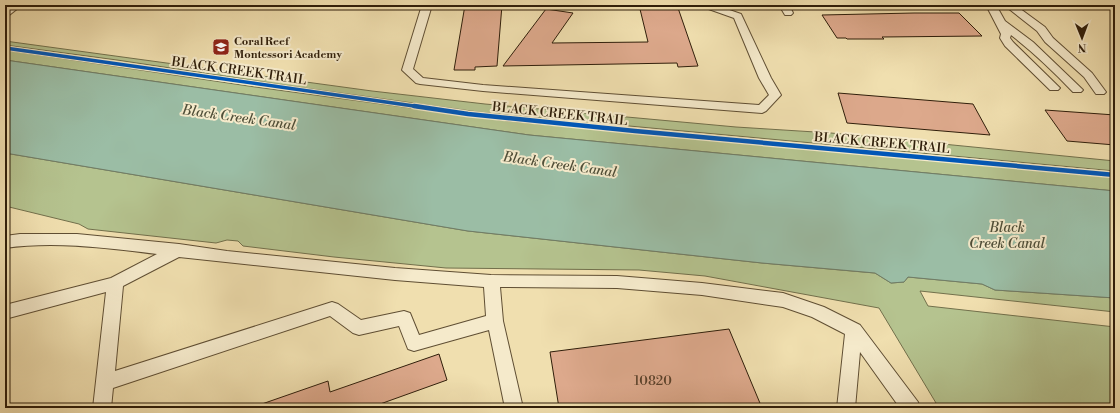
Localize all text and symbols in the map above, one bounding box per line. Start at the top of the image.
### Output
north arrow [1062,18,1102,58]
place label: Coral Reef Montessori Academy [234,35,342,62]
school or university icon: Coral Reef Montessori Academy [211,37,231,57]
text: N [1077,40,1087,54]
street label: BLACK CREEK TRAIL [169,53,308,88]
street label: BLACK CREEK TRAIL [490,99,629,129]
water label: Black Creek Canal [180,101,297,135]
street label: BLACK CREEK TRAIL [812,129,951,157]
water label: Black Creek Canal [501,148,618,182]
water label: Black Creek Canal [969,219,1046,253]
house number: 10820 [634,373,672,389]

